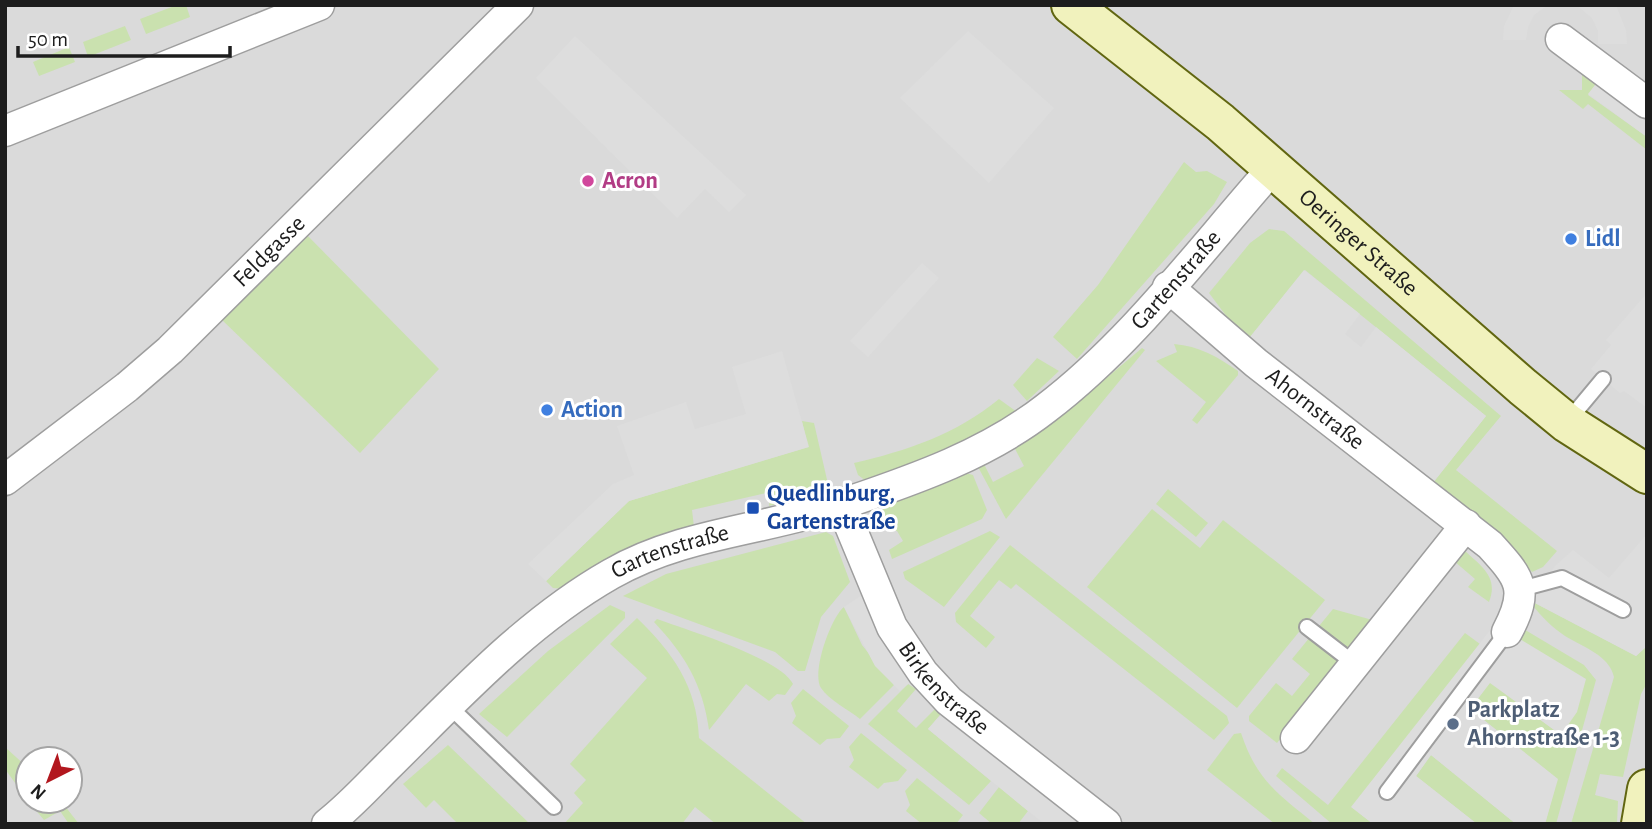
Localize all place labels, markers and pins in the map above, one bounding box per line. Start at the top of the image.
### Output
place label: Acron [602,169,658,193]
marker: Acron [580,173,596,189]
place label: Lidl [1585,227,1621,251]
marker: Lidl [1563,231,1579,247]
place label: Action [561,398,623,422]
marker: Action [539,402,555,418]
place label: Quedlinburg, Gartenstraße [767,482,896,534]
marker: Quedlinburg, Gartenstraße [745,500,761,516]
place label: Parkplatz Ahornstraße 1-3 [1467,698,1620,750]
marker: Parkplatz Ahornstraße 1-3 [1445,716,1461,732]

